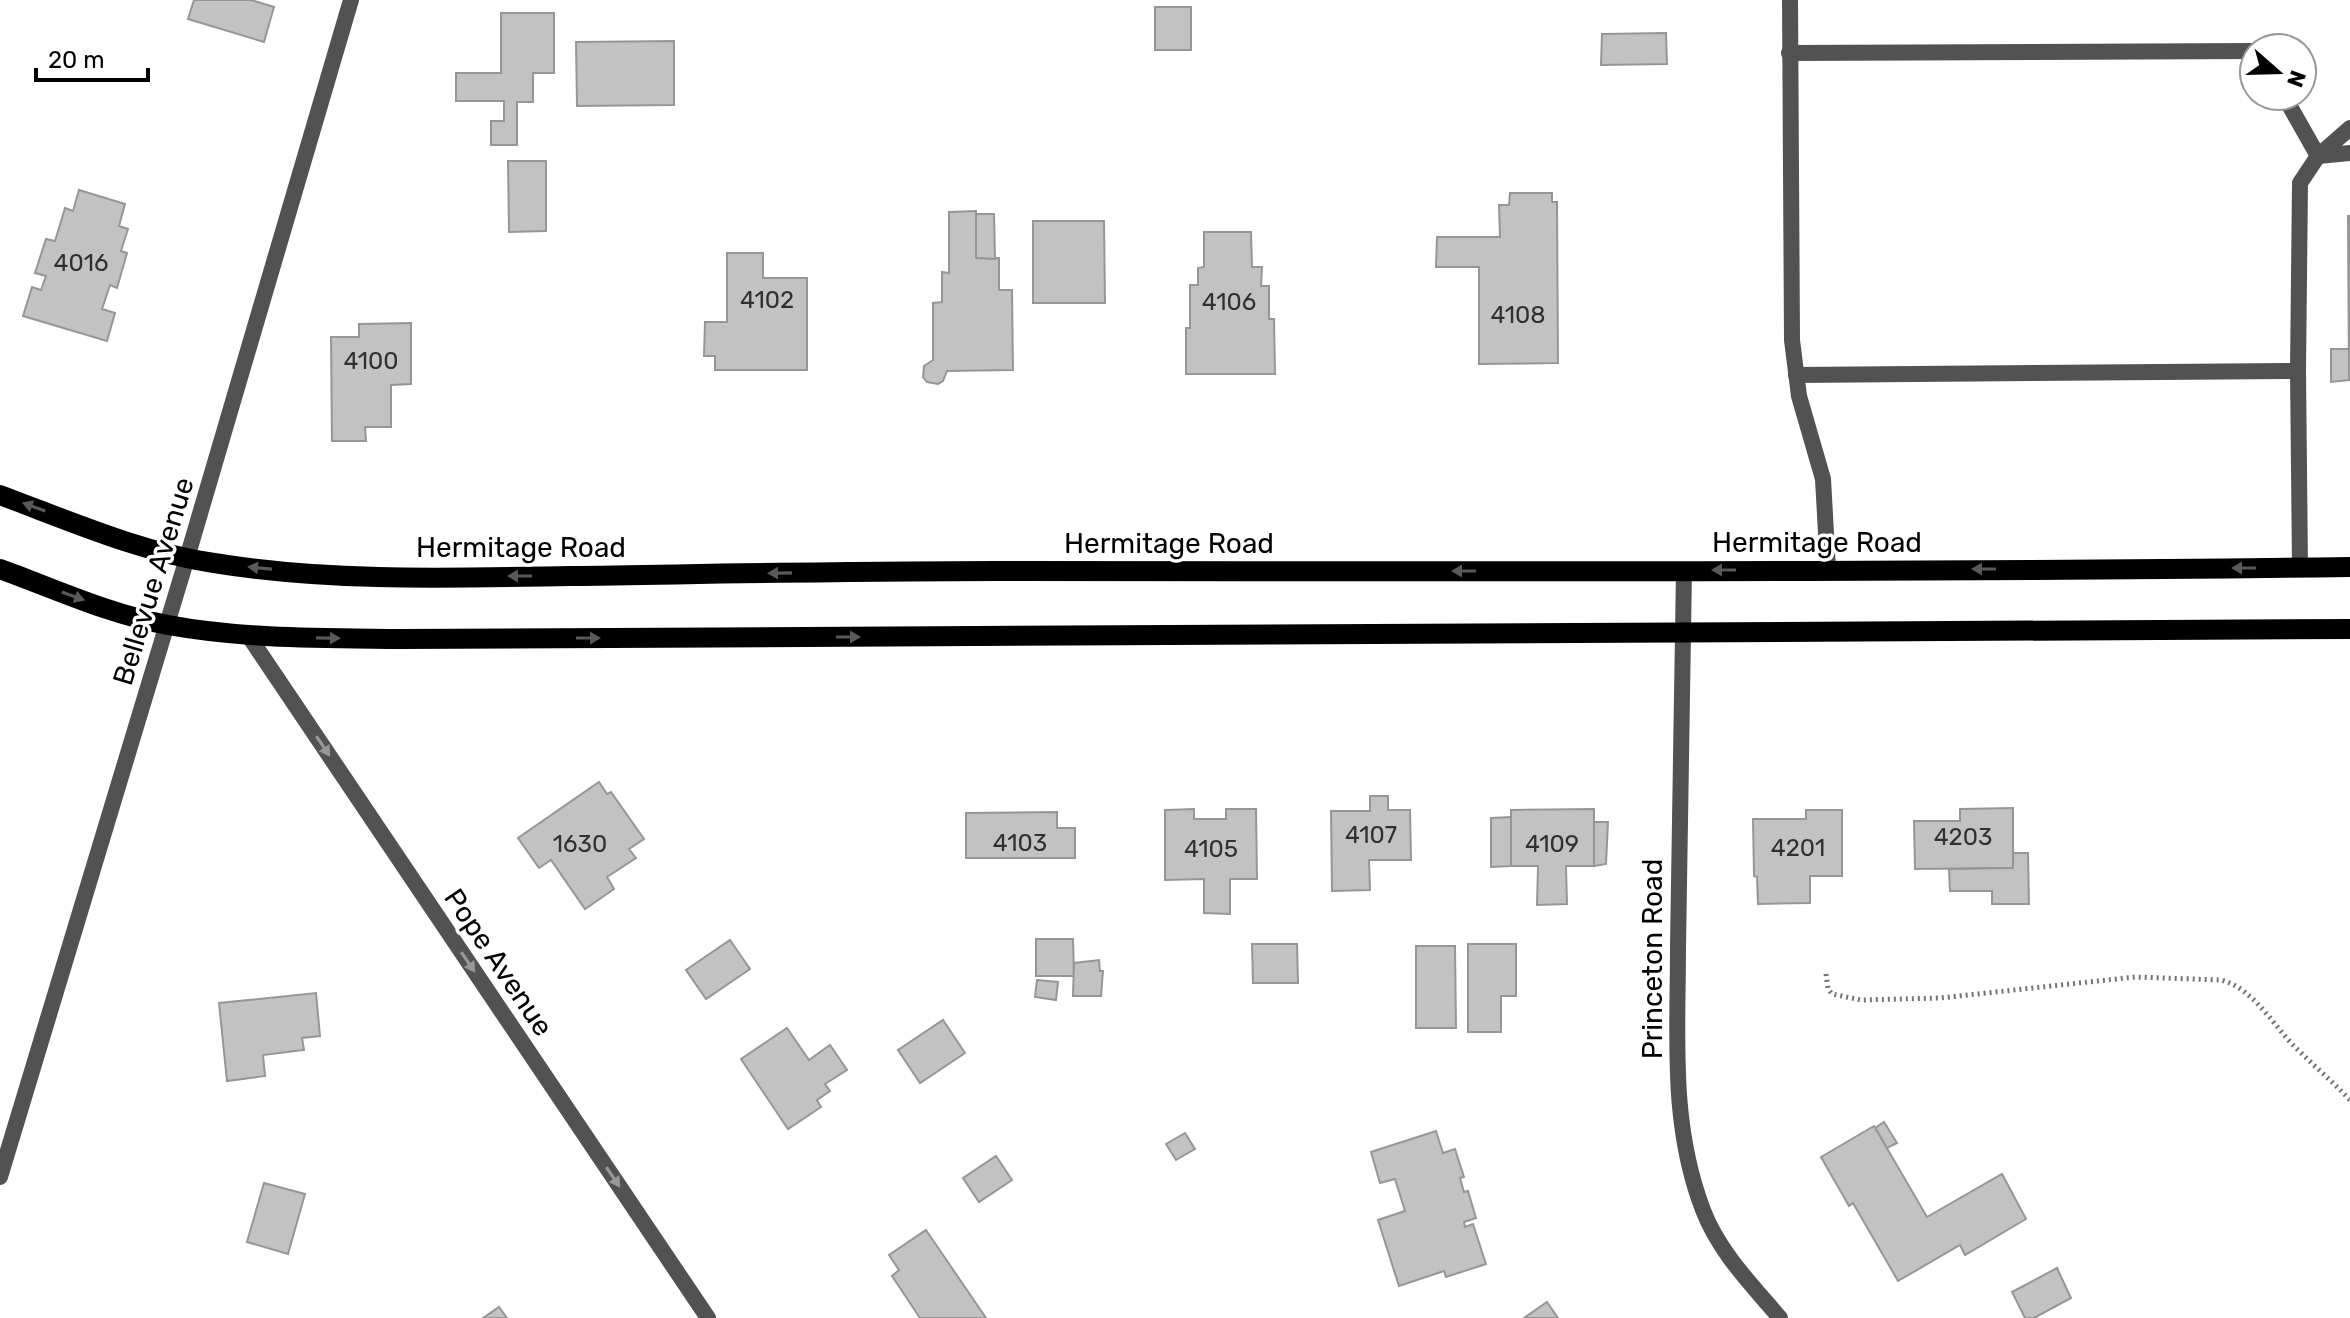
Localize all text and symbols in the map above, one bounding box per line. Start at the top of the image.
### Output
scale bar [36,32,148,82]
north arrow [2238,32,2318,112]
text: 20 m [48,46,105,74]
text: N [2281,67,2312,91]
house number: 4016 [54,249,108,277]
house number: 4102 [740,286,794,314]
house number: 4106 [1202,288,1256,316]
house number: 4108 [1490,301,1546,329]
house number: 4100 [343,347,399,375]
street label: Bellevue Avenue [106,473,201,689]
one-way arrow [21,500,45,513]
street label: Hermitage Road [1712,526,1922,559]
street label: Hermitage Road [1064,527,1274,560]
street label: Hermitage Road [416,531,626,564]
one-way arrow [247,561,272,574]
one-way arrow [2231,562,2256,574]
one-way arrow [1971,563,1996,575]
one-way arrow [1711,564,1736,576]
one-way arrow [1451,565,1476,577]
one-way arrow [767,567,792,579]
one-way arrow [507,570,532,583]
one-way arrow [61,590,85,602]
one-way arrow [836,631,861,643]
one-way arrow [316,632,341,644]
one-way arrow [576,632,601,644]
one-way arrow [315,735,329,757]
house number: 4107 [1345,821,1397,849]
house number: 4203 [1934,823,1992,851]
house number: 4103 [993,829,1047,857]
house number: 1630 [553,830,607,858]
house number: 4109 [1525,830,1579,858]
house number: 4201 [1771,834,1825,862]
house number: 4105 [1184,835,1238,863]
street label: Princeton Road [1636,859,1669,1059]
street label: Pope Avenue [437,882,560,1042]
one-way arrow [460,951,475,972]
one-way arrow [605,1167,620,1188]

